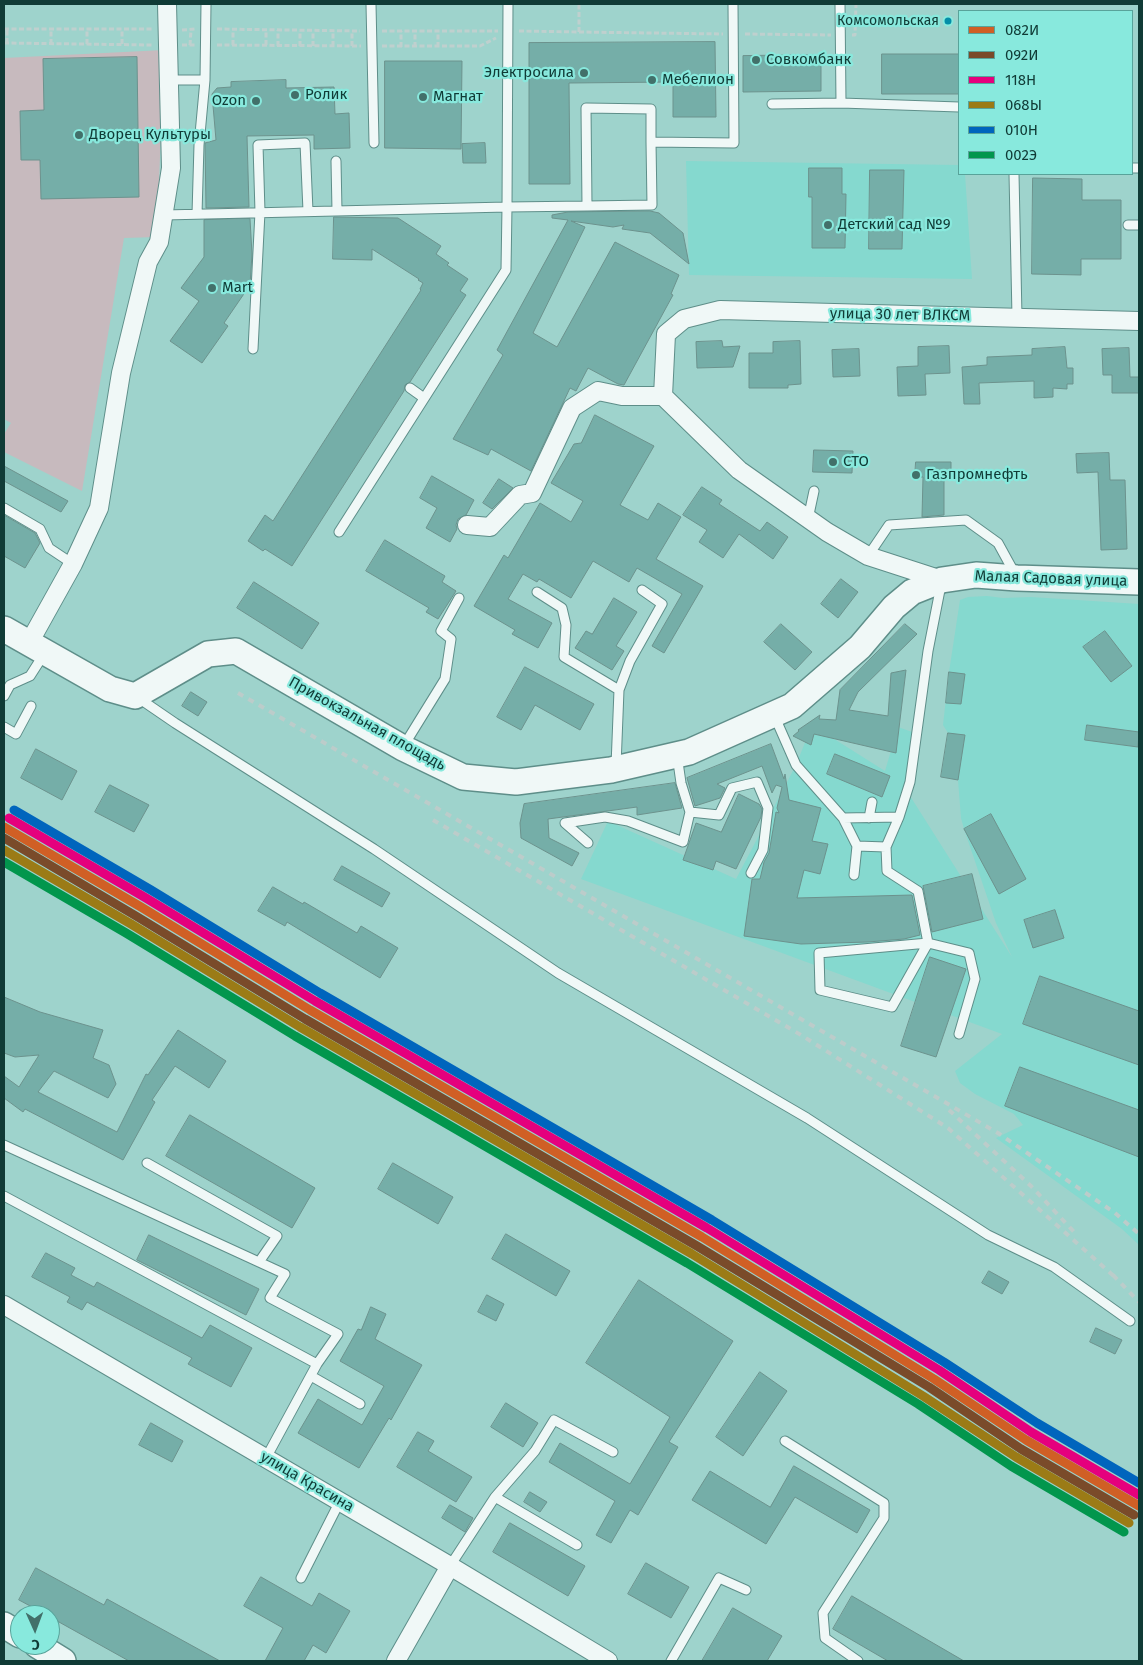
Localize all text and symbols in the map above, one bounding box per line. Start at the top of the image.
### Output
legend [958,10,1133,175]
place label: Комсомольская [837,13,939,29]
marker: Комсомольская [943,16,953,26]
text: 082И [1005,21,1039,39]
text: 092И [1005,46,1038,64]
place label: Совкомбанк [766,51,851,69]
marker: Совкомбанк [750,54,762,66]
place label: Электросила [484,64,574,82]
marker: Электросила [578,67,590,79]
place label: Мебелион [662,71,734,89]
text: 118Н [1005,71,1036,89]
marker: Мебелион [646,74,658,86]
place label: Ролик [305,86,347,104]
place label: Магнат [433,88,483,106]
marker: Ролик [289,89,301,101]
marker: Магнат [417,91,429,103]
place label: Ozon [212,92,246,110]
marker: Ozon [250,95,262,107]
text: 068Ы [1005,96,1042,114]
text: 010Н [1005,121,1038,139]
place label: Дворец Культуры [89,126,211,144]
marker: Дворец Культуры [73,129,85,141]
text: 002Э [1005,146,1037,164]
place label: Детский сад №9 [838,216,951,234]
marker: Детский сад №9 [822,219,834,231]
place label: Mart [222,279,253,297]
marker: Mart [206,282,218,294]
street label: улица 30 лет ВЛКСМ [830,305,970,325]
place label: СТО [843,453,869,471]
marker: СТО [827,456,839,468]
place label: Газпромнефть [926,466,1028,484]
marker: Газпромнефть [910,469,922,481]
street label: Малая Садовая улица [974,567,1128,591]
street label: Привокзальная площадь [285,673,449,775]
street label: улица Красина [257,1448,357,1516]
north arrow [10,1605,60,1655]
text: С [31,1636,40,1653]

